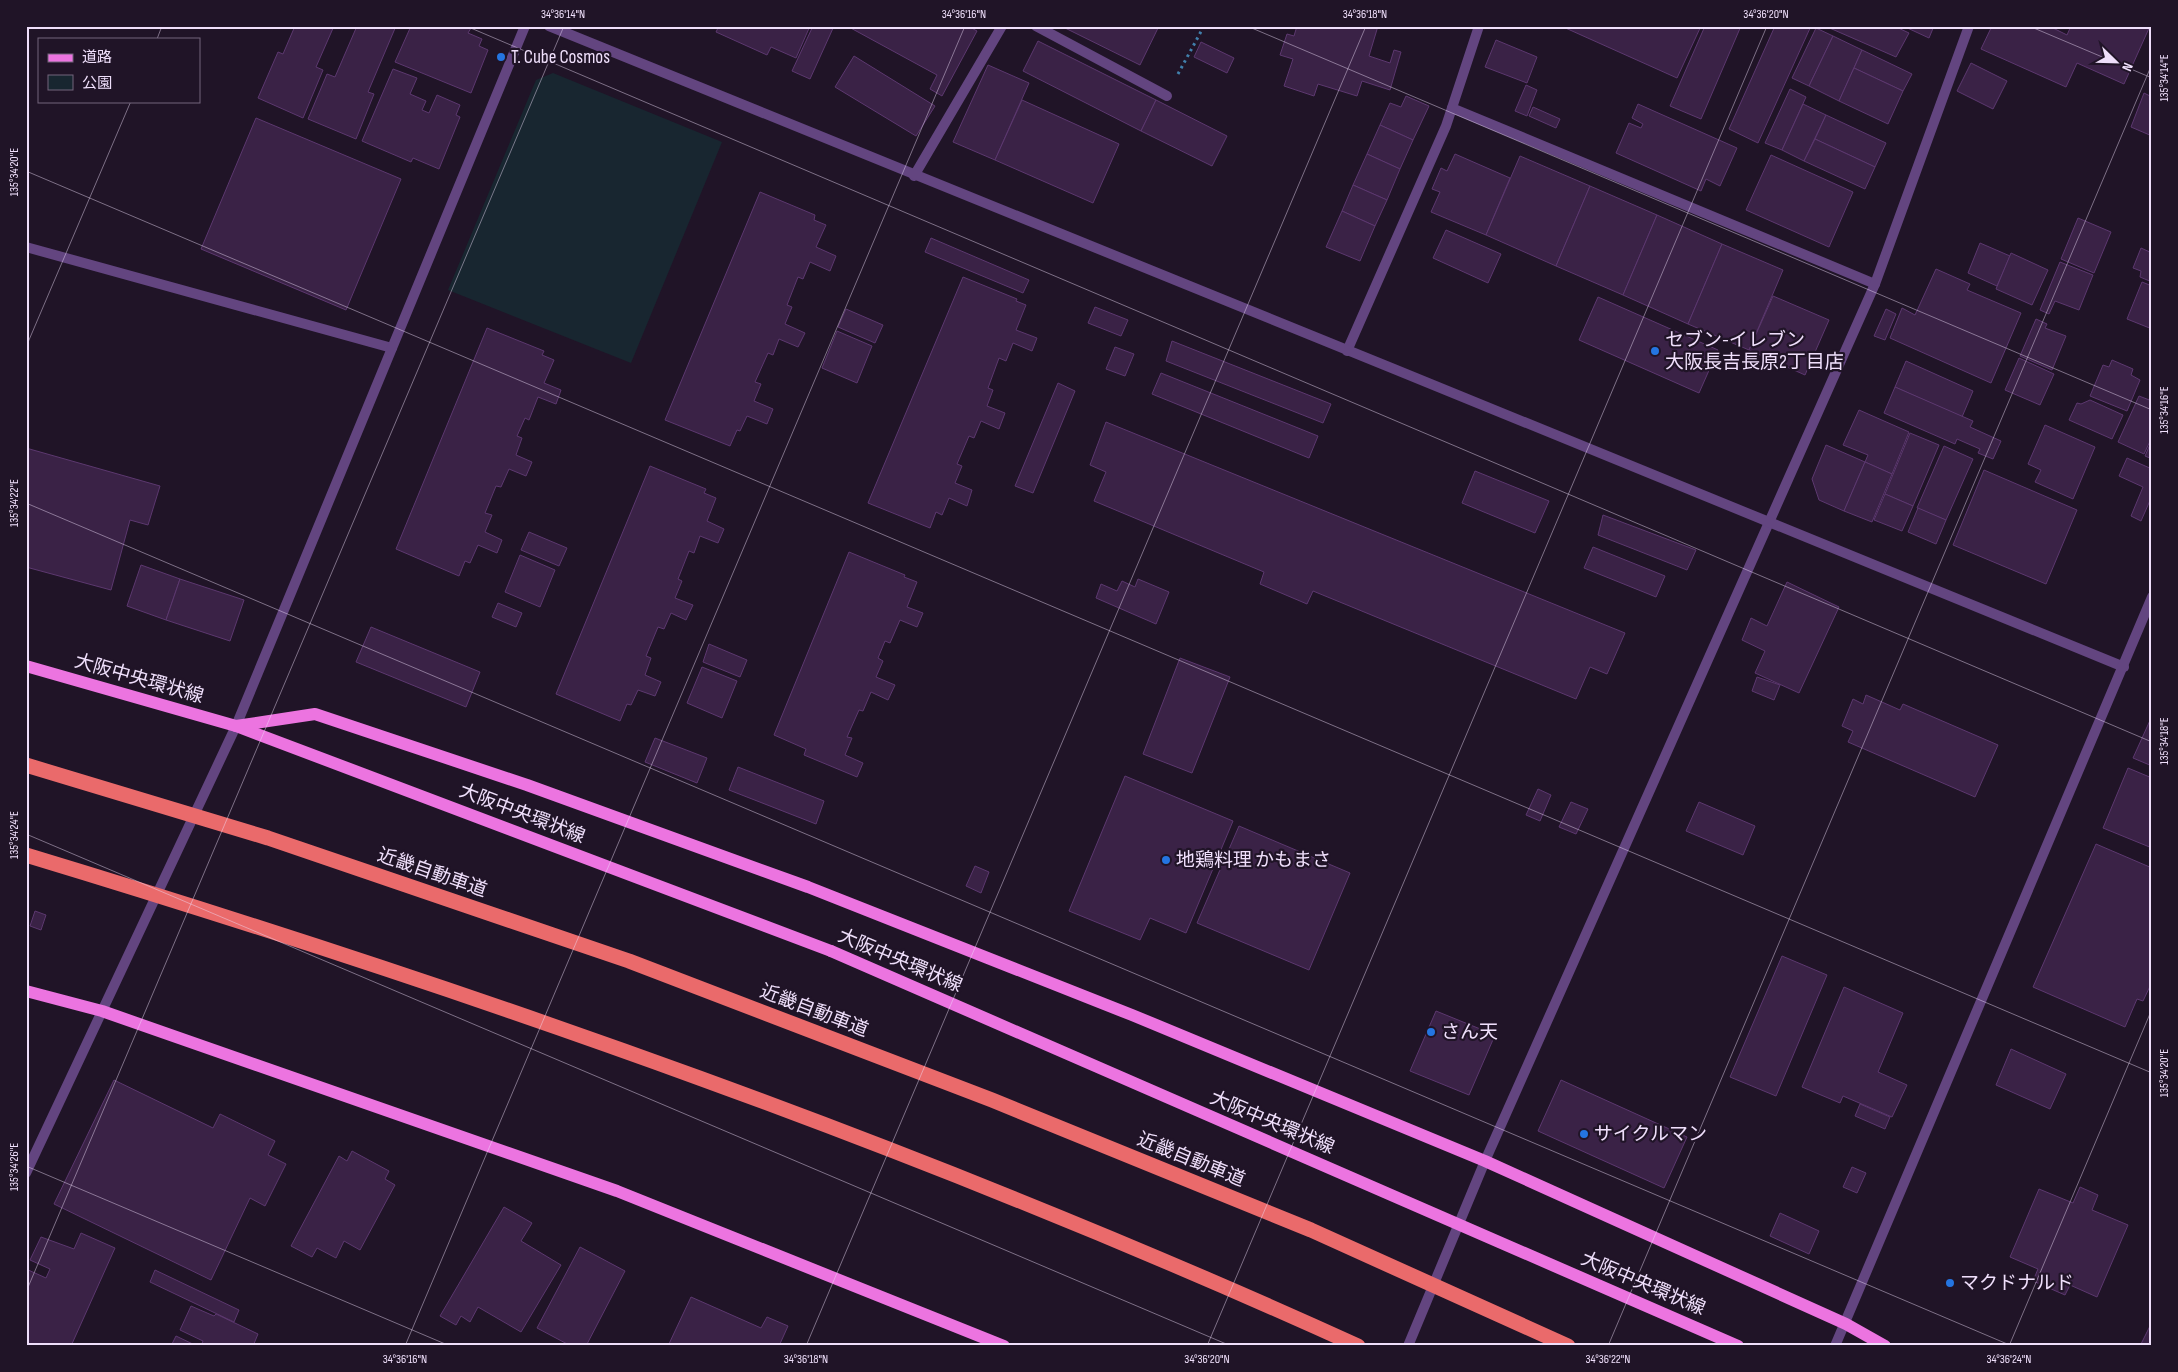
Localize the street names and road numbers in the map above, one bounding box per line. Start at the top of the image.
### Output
street label: 大阪中央環状線 [72,650,206,708]
street label: 大阪中央環状線 [456,779,588,849]
street label: 近畿自動車道 [374,844,490,902]
street label: 大阪中央環状線 [834,924,966,998]
street label: 近畿自動車道 [757,980,871,1042]
street label: 大阪中央環状線 [1206,1086,1338,1160]
street label: 近畿自動車道 [1134,1128,1248,1192]
street label: 大阪中央環状線 [1577,1247,1709,1321]

